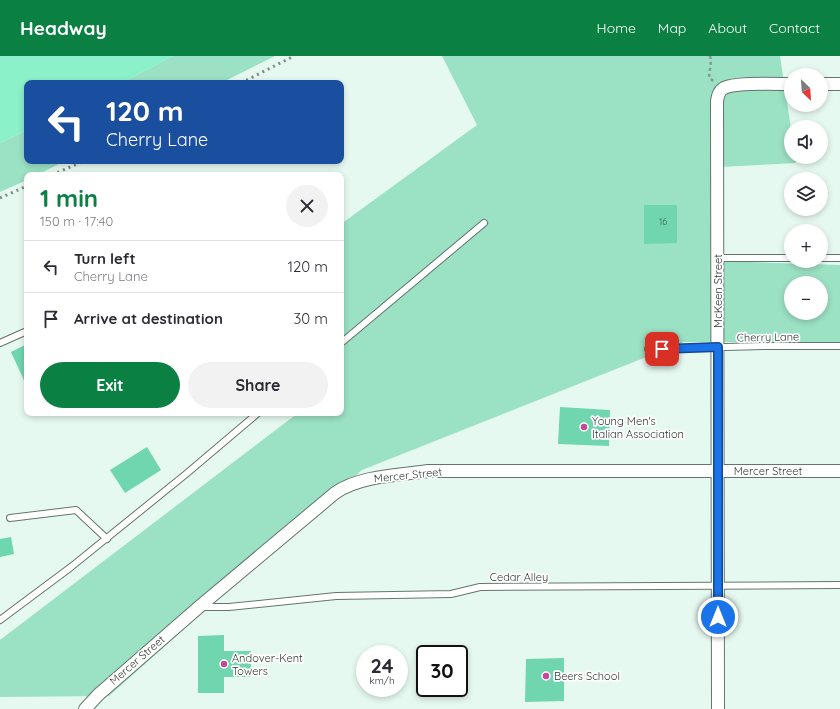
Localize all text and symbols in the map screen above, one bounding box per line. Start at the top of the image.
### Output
text: Headway [20,16,107,40]
text: Home [597,19,636,37]
text: Map [658,19,686,37]
text: About [708,19,747,37]
text: Contact [769,19,820,37]
north arrow [784,68,828,112]
map controls [784,68,828,320]
text: 120 m [106,93,184,128]
icon: left [40,96,92,148]
button: sound [784,120,828,164]
text: Cherry Lane [106,128,208,151]
button: layers [784,172,828,216]
text: 1 min [40,183,98,213]
button: close [286,185,328,227]
text: 150 m · 17:40 [40,213,113,229]
house number: 16 [659,216,667,227]
button: + [784,224,828,268]
text: Turn left [74,249,136,268]
street label: McKeen Street [711,254,725,328]
icon: left [40,256,62,278]
text: 120 m [287,257,328,276]
text: Cherry Lane [74,268,148,284]
button: − [784,276,828,320]
icon: arrive [40,308,62,330]
text: Arrive at destination [74,309,223,328]
text: 30 m [293,309,328,328]
street label: Cherry Lane [737,329,799,345]
pin [645,332,679,366]
icon: arrive [651,338,673,360]
button: Exit [40,362,180,408]
button: Share [188,362,328,408]
place label: Young Men's Italian Association [592,414,684,441]
marker: Young Men's Italian Association [579,422,589,432]
street label: Mercer Street [373,464,443,486]
street label: Mercer Street [734,464,803,478]
street label: Cedar Alley [490,570,548,584]
position arrow [697,596,739,638]
street label: Mercer Street [107,632,168,688]
speed limit sign: 30 [416,645,468,697]
place label: Andover-Kent Towers [232,651,303,678]
text: 24 [370,653,394,678]
marker: Andover-Kent Towers [219,659,229,669]
place label: Beers School [554,669,620,683]
marker: Beers School [541,671,551,681]
text: km/h [369,674,395,687]

